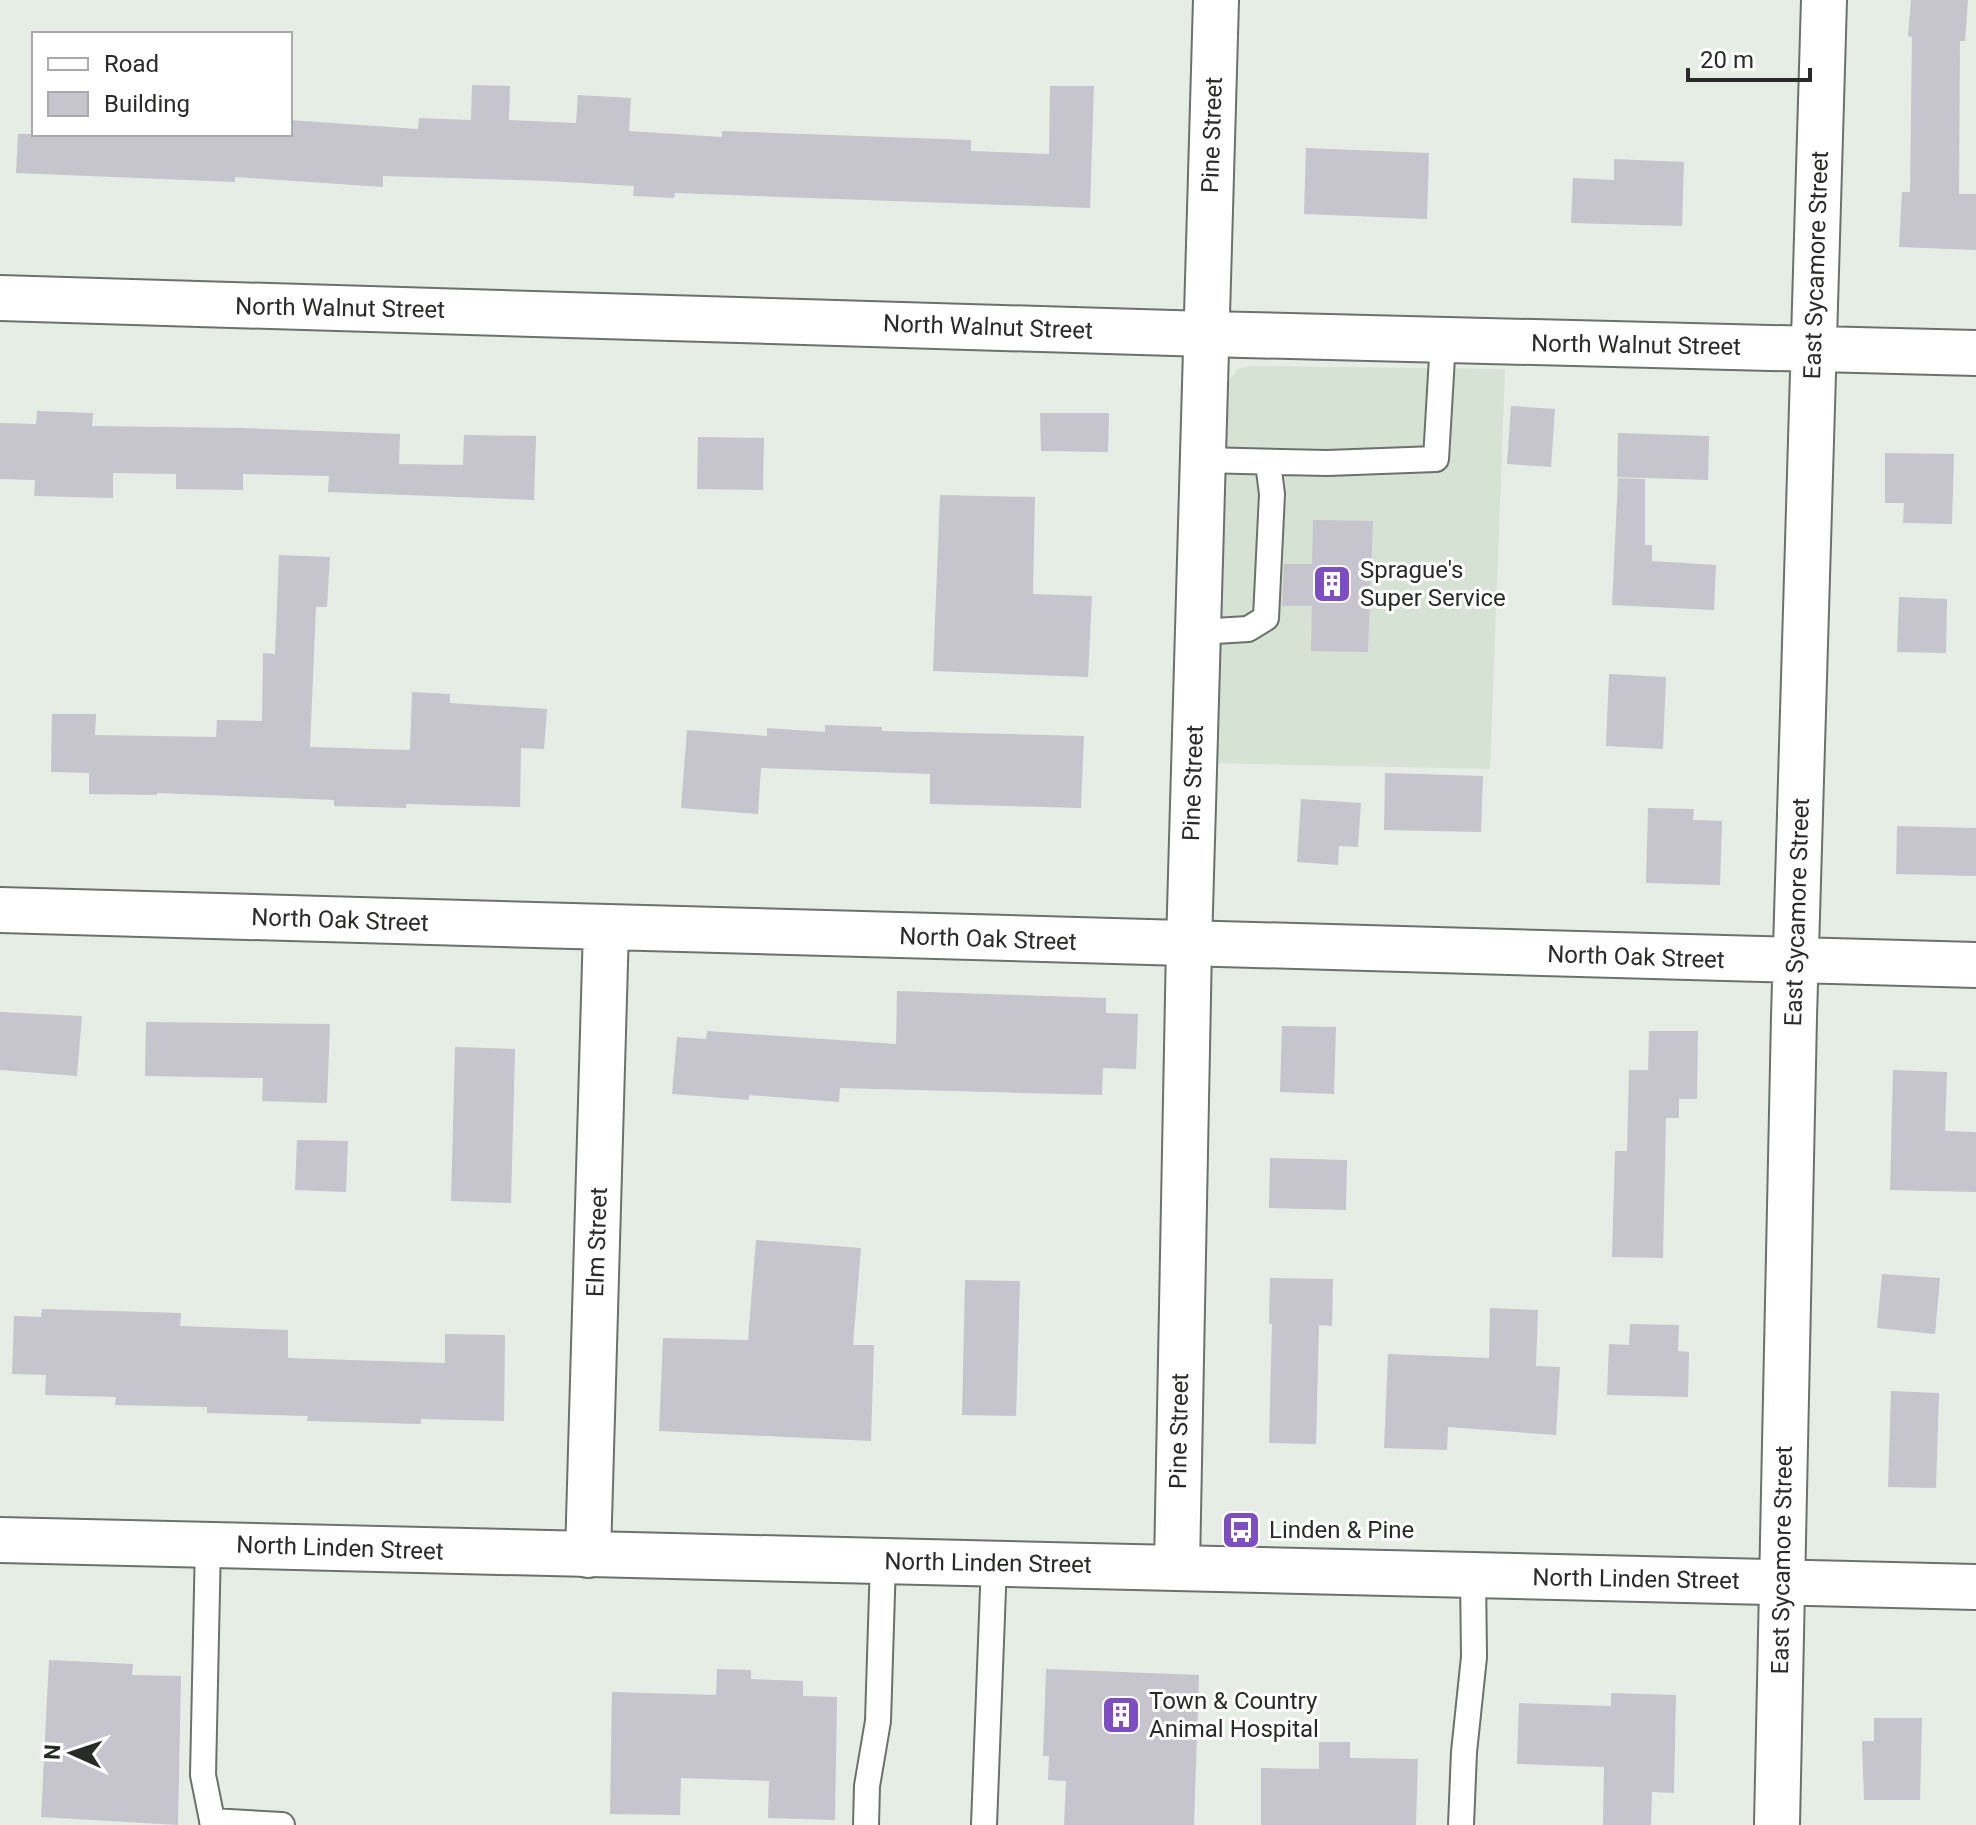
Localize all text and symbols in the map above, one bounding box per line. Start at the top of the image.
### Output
legend [32,32,292,136]
scale bar [1688,32,1810,82]
text: 20 m [1700,46,1754,74]
text: Road [104,50,159,78]
street label: Pine Street [1196,76,1228,194]
text: Building [104,90,190,118]
street label: East Sycamore Street [1798,150,1834,380]
street label: North Walnut Street [235,292,445,324]
street label: North Walnut Street [883,309,1094,345]
street label: North Walnut Street [1531,329,1741,361]
place label: Sprague's Super Service [1360,556,1506,612]
building icon: Sprague's Super Service [1311,563,1353,605]
street label: Pine Street [1177,724,1209,842]
street label: East Sycamore Street [1779,797,1815,1027]
street label: North Oak Street [251,903,429,937]
street label: North Oak Street [899,922,1077,956]
street label: North Oak Street [1547,940,1725,974]
street label: Elm Street [581,1187,613,1297]
street label: Pine Street [1164,1373,1194,1489]
street label: East Sycamore Street [1766,1445,1798,1675]
bus stop icon: Linden & Pine [1220,1509,1262,1551]
place label: Linden & Pine [1269,1516,1414,1544]
street label: North Linden Street [236,1530,444,1566]
street label: North Linden Street [884,1547,1092,1579]
street label: North Linden Street [1532,1563,1740,1595]
place label: Town & Country Animal Hospital [1149,1687,1319,1743]
building icon: Town & Country Animal Hospital [1100,1694,1142,1736]
north arrow [32,1713,112,1793]
text: N [40,1744,65,1760]

